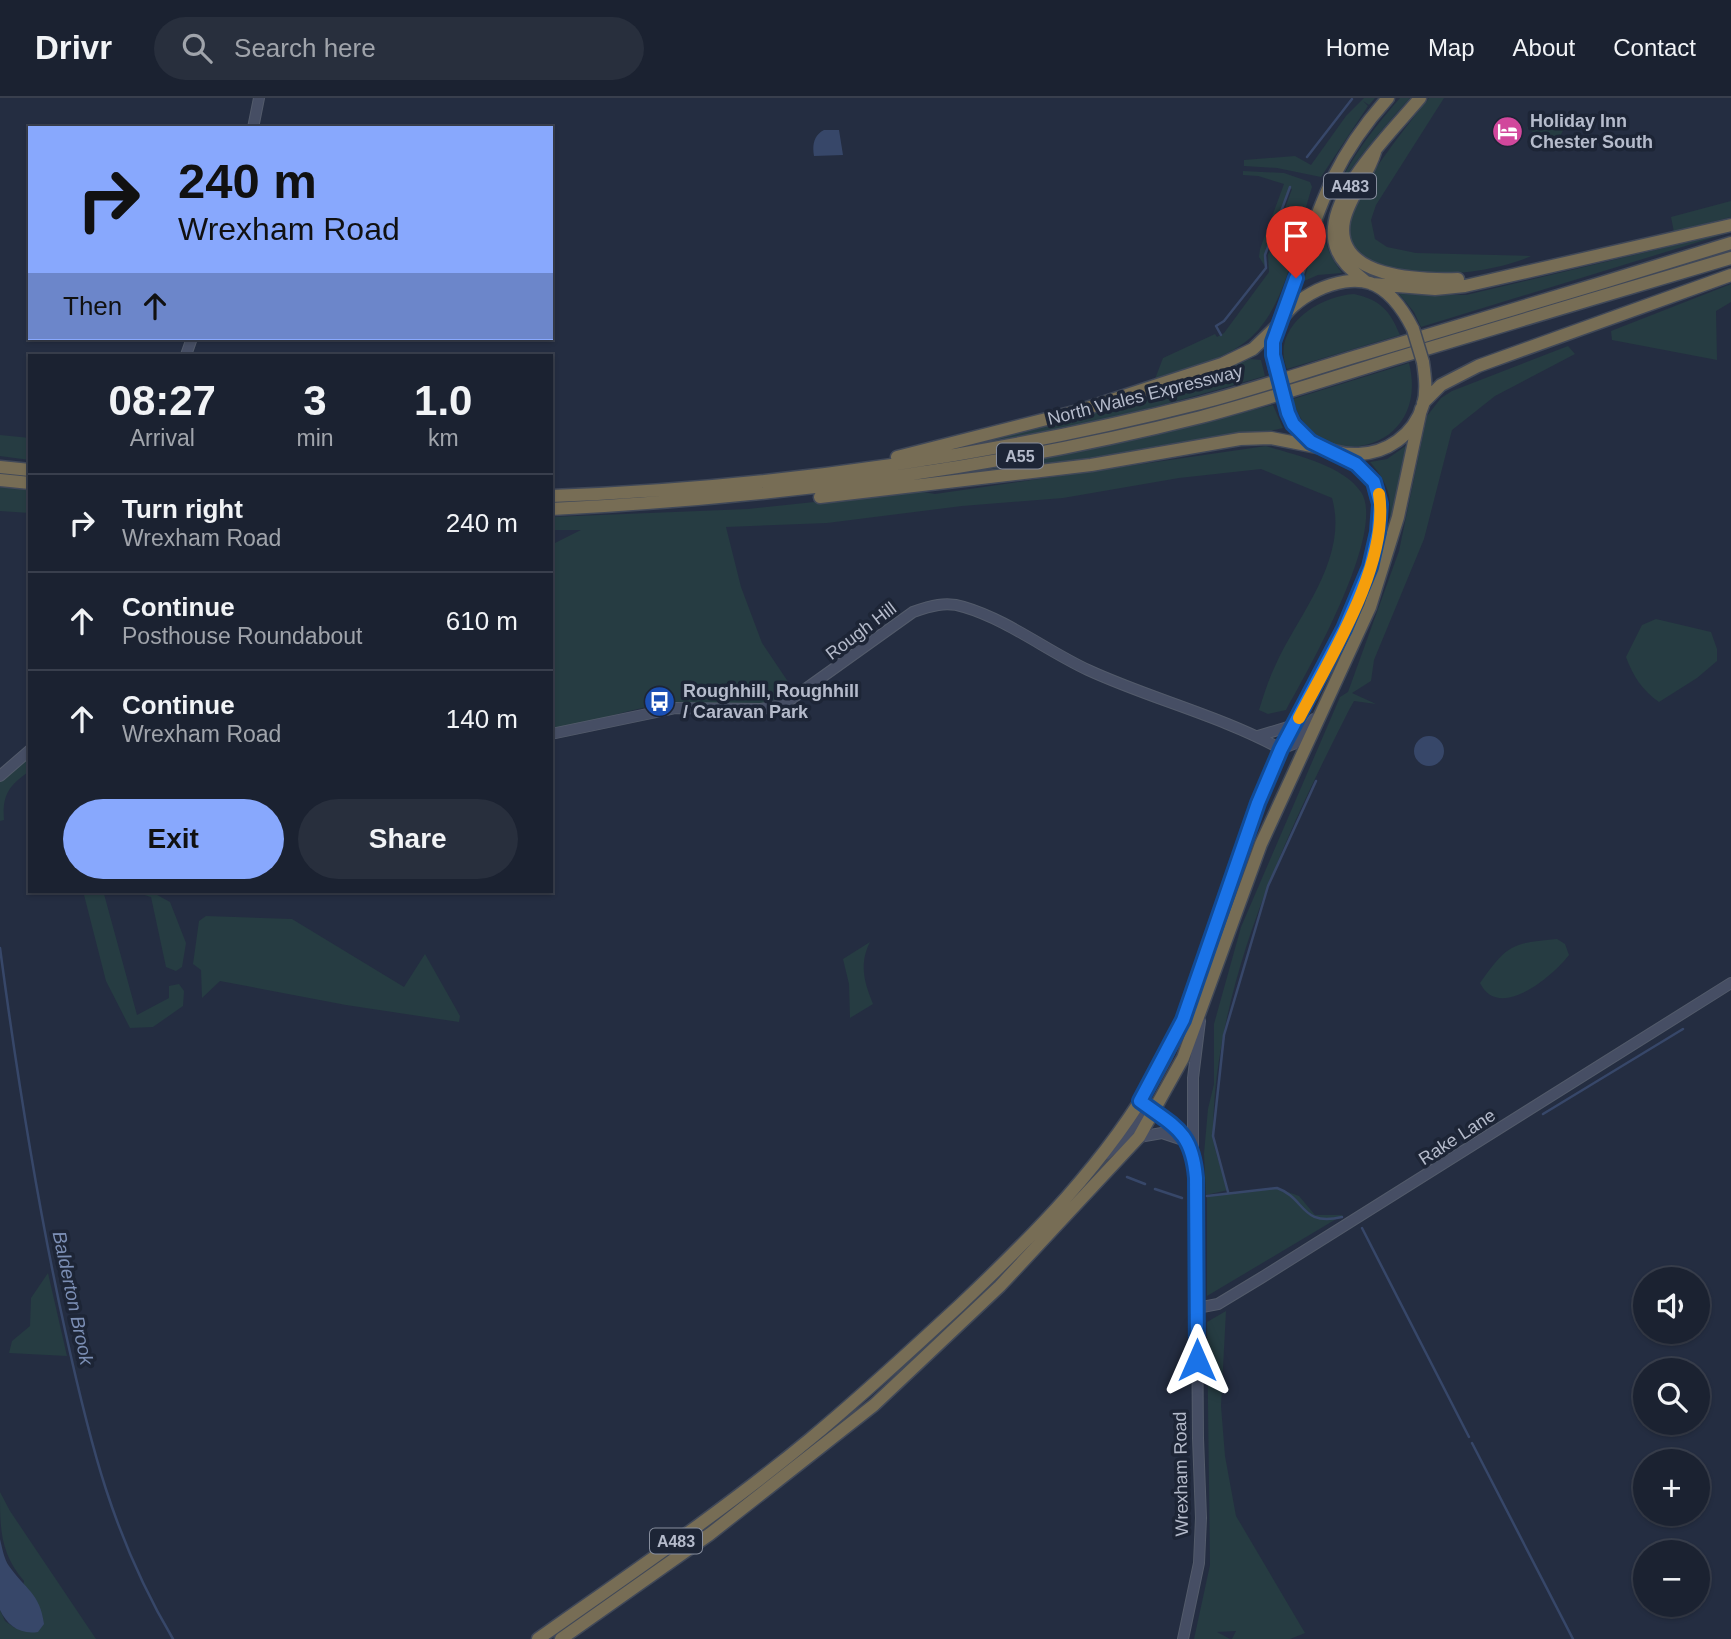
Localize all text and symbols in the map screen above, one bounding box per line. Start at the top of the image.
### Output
search box [154,17,644,80]
text: Drivr [35,29,112,66]
icon: search [178,29,216,67]
text: Search here [234,33,376,63]
text: Home [1326,34,1390,61]
text: Map [1428,34,1475,61]
text: About [1513,34,1575,61]
text: Contact [1613,34,1696,61]
place label: Holiday Inn Chester South [1530,111,1653,152]
hotel icon: Holiday Inn Chester South [1490,114,1524,148]
icon: right [63,154,154,245]
text: 240 m [178,154,317,208]
road number: A483 [1324,174,1376,198]
pin [1266,206,1326,278]
text: Wrexham Road [178,211,400,247]
icon: arrive [1277,217,1315,255]
icon: ahead [136,287,174,325]
text: Then [63,291,122,321]
street label: North Wales Expressway [1045,361,1245,429]
text: 08:27 [109,377,216,424]
text: 3 [303,377,327,424]
text: 1.0 [414,377,472,424]
text: Arrival [130,425,195,451]
text: min [296,425,334,451]
text: km [428,425,459,451]
road number: A55 [997,444,1043,468]
text: Turn right [122,494,243,524]
icon: right [63,504,101,542]
text: 240 m [446,508,518,538]
text: Wrexham Road [122,525,281,551]
text: Continue [122,592,235,622]
street label: Rough Hill [822,598,900,664]
icon: ahead [63,602,101,640]
text: 610 m [446,606,518,636]
text: Posthouse Roundabout [122,623,362,649]
place label: Roughhill, Roughhill / Caravan Park [683,681,859,722]
bus stop icon: Roughhill, Roughhill / Caravan Park [643,684,677,718]
text: Continue [122,690,235,720]
icon: ahead [63,700,101,738]
text: 140 m [446,704,518,734]
text: Wrexham Road [122,721,281,747]
button: Exit [63,799,284,879]
button: Share [298,799,518,879]
street label: Rake Lane [1415,1105,1499,1169]
water label: Balderton Brook [49,1229,98,1368]
map controls [1633,1267,1710,1617]
button: sound [1633,1267,1710,1344]
position arrow [1160,1323,1234,1397]
button: search [1633,1358,1710,1435]
street label: Wrexham Road [1170,1411,1192,1537]
button: + [1633,1449,1710,1526]
road number: A483 [650,1528,702,1554]
button: − [1633,1540,1710,1617]

